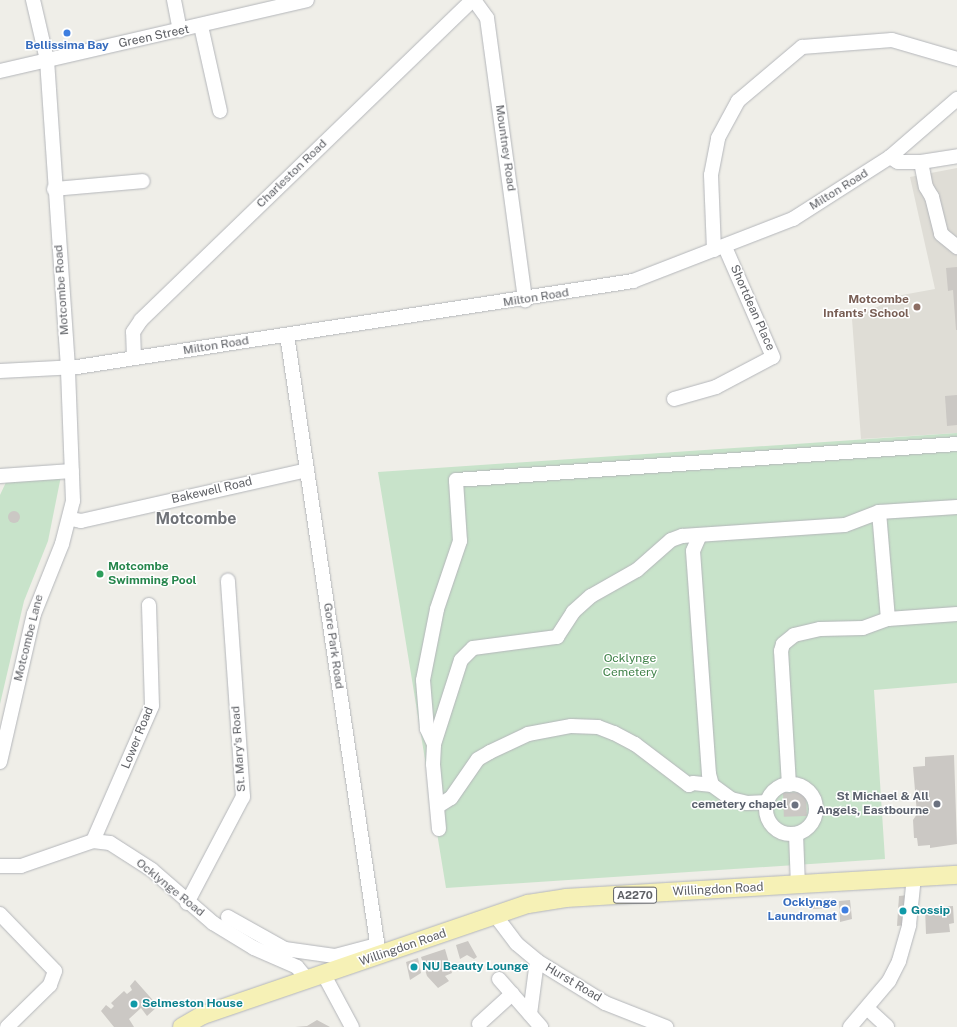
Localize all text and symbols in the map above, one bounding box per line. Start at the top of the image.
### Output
street label: Green Street [117,22,191,52]
marker: Bellissima Bay [62,28,72,38]
place label: Bellissima Bay [25,39,109,53]
street label: Mountney Road [492,104,518,192]
street label: Charleston Road [254,137,330,211]
street label: Milton Road [807,166,871,214]
street label: Motcombe Road [52,244,72,336]
street label: Shortdean Place [727,263,777,353]
street label: Milton Road [502,286,570,310]
place label: Motcombe Infants' School [823,293,909,321]
marker: Motcombe Infants' School [912,302,922,312]
street label: Milton Road [182,334,250,358]
street label: Bakewell Road [170,475,254,507]
district label: Motcombe [155,509,237,529]
place label: Motcombe Swimming Pool [108,560,197,588]
marker: Motcombe Swimming Pool [95,569,105,579]
street label: Motcombe Lane [11,593,47,683]
street label: Gore Park Road [320,602,346,690]
park label: Ocklynge Cemetery [603,652,657,680]
street label: Lower Road [119,705,157,771]
street label: St. Mary's Road [229,706,249,792]
place label: St Michael & All Angels, Eastbourne [817,790,929,818]
place label: cemetery chapel [691,798,787,812]
marker: St Michael & All Angels, Eastbourne [932,799,942,809]
marker: cemetery chapel [790,800,800,810]
street label: Ocklynge Road [133,856,207,920]
street label: Willingdon Road [672,880,764,900]
road number: A2270 [613,886,657,904]
place label: Ocklynge Laundromat [768,896,837,924]
place label: Gossip [911,904,950,918]
marker: Ocklynge Laundromat [840,905,850,915]
marker: Gossip [898,906,908,916]
street label: Willingdon Road [358,926,448,970]
place label: NU Beauty Lounge [422,960,529,974]
street label: Hurst Road [542,961,604,1005]
marker: NU Beauty Lounge [409,962,419,972]
place label: Selmeston House [142,997,243,1011]
marker: Selmeston House [129,999,139,1009]

